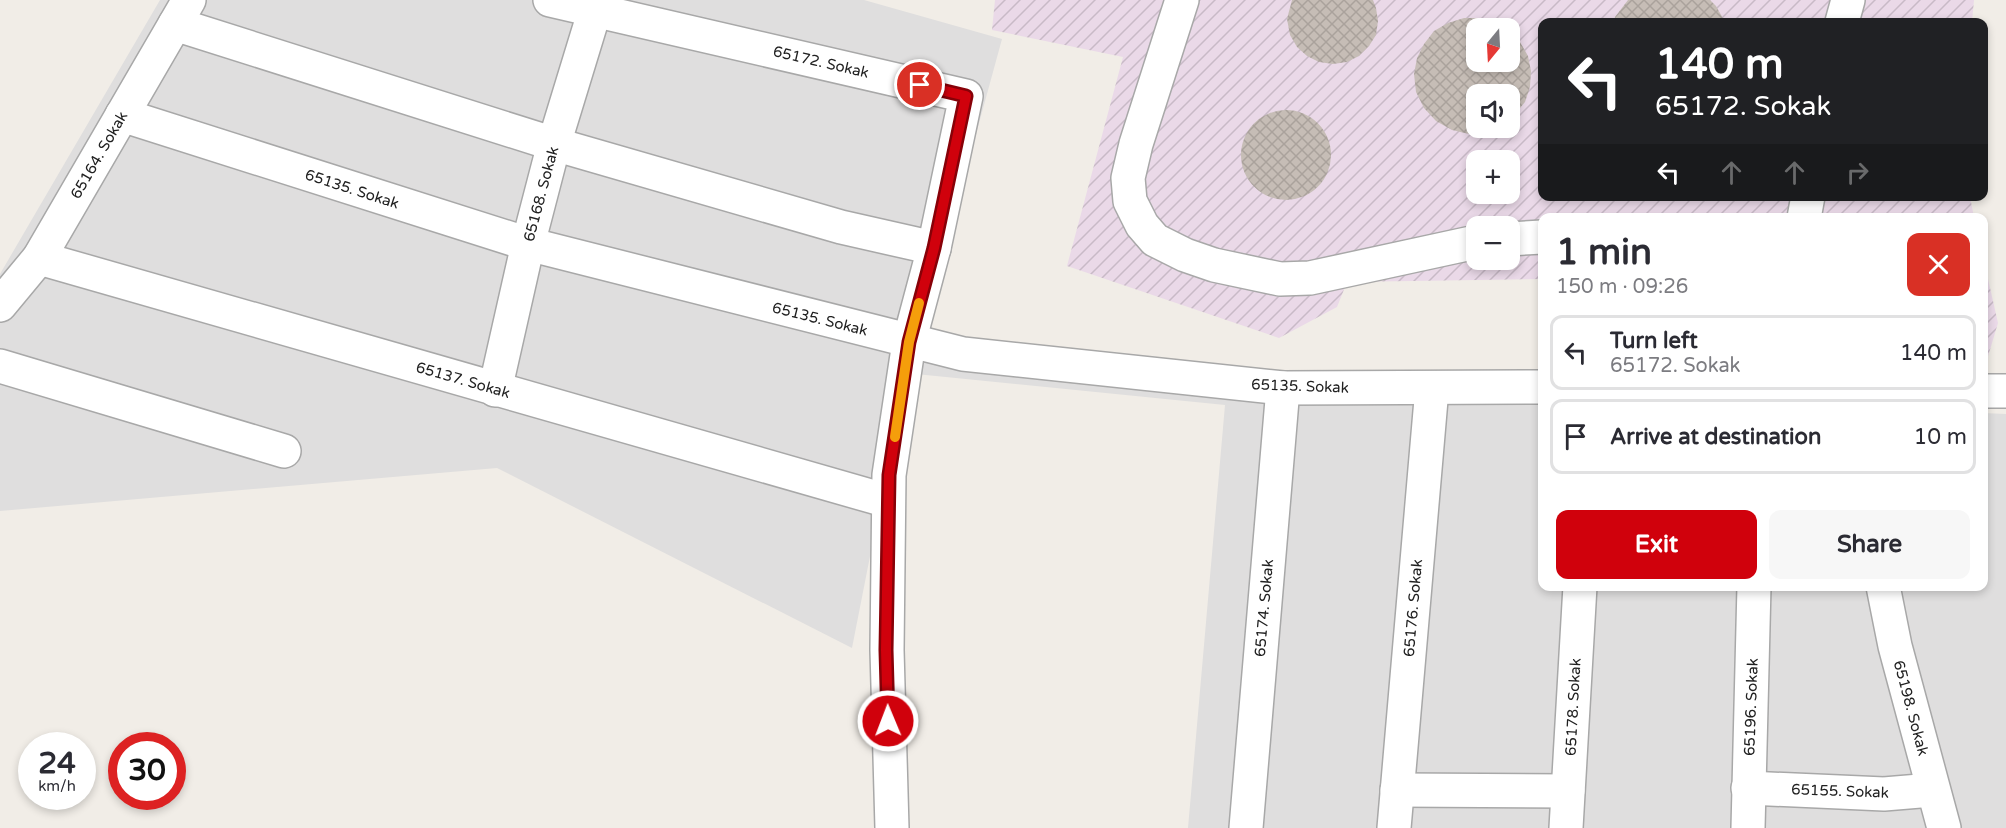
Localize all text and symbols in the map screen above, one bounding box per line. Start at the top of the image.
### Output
north arrow [1466,18,1520,72]
map controls [1466,18,1520,270]
text: 140 m [1655,39,1784,90]
street label: 65172. Sokak [771,42,871,82]
icon: left [1556,42,1634,120]
pin [894,59,945,110]
icon: arrive [903,68,936,101]
button: sound [1466,84,1520,138]
text: 65172. Sokak [1655,90,1831,123]
street label: 65164. Sokak [67,108,131,202]
street label: 65168. Sokak [520,144,562,244]
button: + [1466,150,1520,204]
icon: left [1652,156,1685,189]
icon: ahead [1715,156,1748,189]
icon: ahead [1778,156,1811,189]
icon: right [1841,156,1874,189]
street label: 65135. Sokak [303,165,401,213]
button: − [1466,216,1520,270]
text: 1 min [1556,231,1652,274]
button: close [1907,233,1970,296]
text: 150 m · 09:26 [1556,275,1688,299]
street label: 65135. Sokak [770,298,870,340]
text: Turn left [1610,328,1698,354]
icon: left [1559,336,1592,369]
text: 140 m [1900,340,1967,366]
text: 65172. Sokak [1610,354,1741,378]
street label: 65137. Sokak [414,358,512,402]
street label: 65135. Sokak [1251,375,1349,397]
icon: arrive [1559,420,1592,453]
text: Arrive at destination [1610,424,1821,450]
text: 10 m [1913,424,1967,450]
button: Exit [1556,510,1757,579]
button: Share [1769,510,1970,579]
street label: 65174. Sokak [1251,558,1277,658]
street label: 65176. Sokak [1400,558,1426,658]
street label: 65178. Sokak [1561,658,1585,756]
street label: 65196. Sokak [1740,658,1762,756]
street label: 65198. Sokak [1890,658,1932,758]
position arrow [856,689,920,753]
speed limit sign: 30 [108,732,186,810]
text: 24 [38,745,76,782]
text: km/h [38,777,76,795]
street label: 65155. Sokak [1791,780,1889,802]

